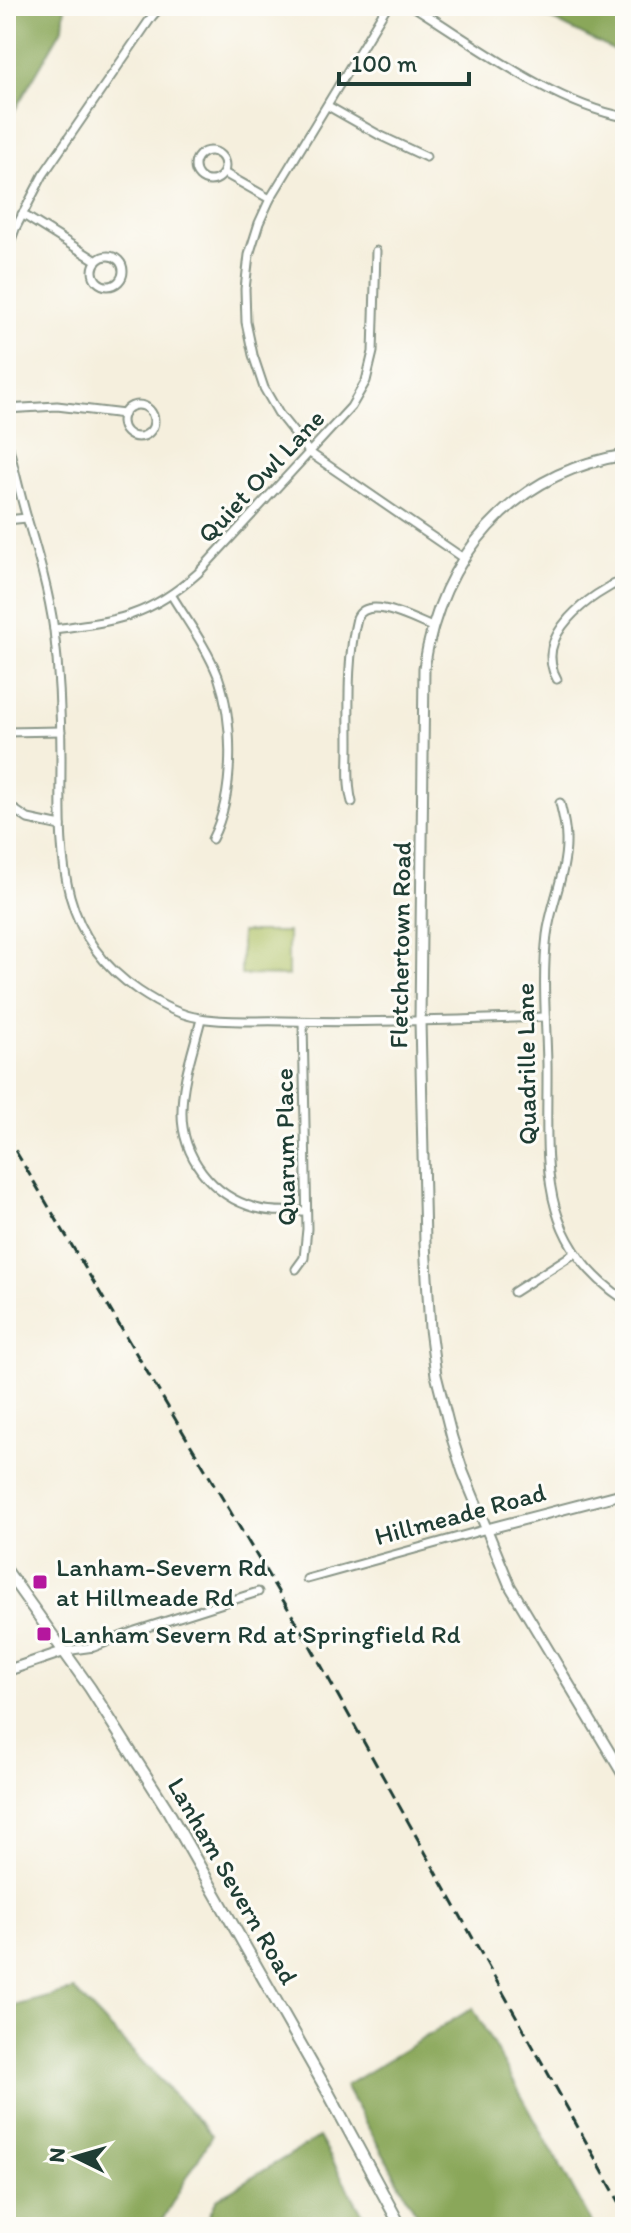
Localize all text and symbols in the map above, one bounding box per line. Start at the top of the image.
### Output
scale bar [339,36,469,86]
text: 100 m [351,49,417,78]
street label: Quiet Owl Lane [191,402,331,550]
street label: Fletchertown Road [382,841,418,1049]
street label: Quadrille Lane [509,983,543,1145]
street label: Quarum Place [268,1068,302,1226]
street label: Hillmeade Road [371,1476,549,1552]
place label: Lanham-Severn Rd at Hillmeade Rd [56,1551,268,1613]
marker: Lanham-Severn Rd at Hillmeade Rd [31,1573,49,1591]
place label: Lanham Severn Rd at Springfield Rd [60,1618,461,1650]
marker: Lanham Severn Rd at Springfield Rd [35,1625,53,1643]
street label: Lanham Severn Road [161,1772,306,1991]
north arrow [36,2117,116,2197]
text: N [42,2147,71,2164]

